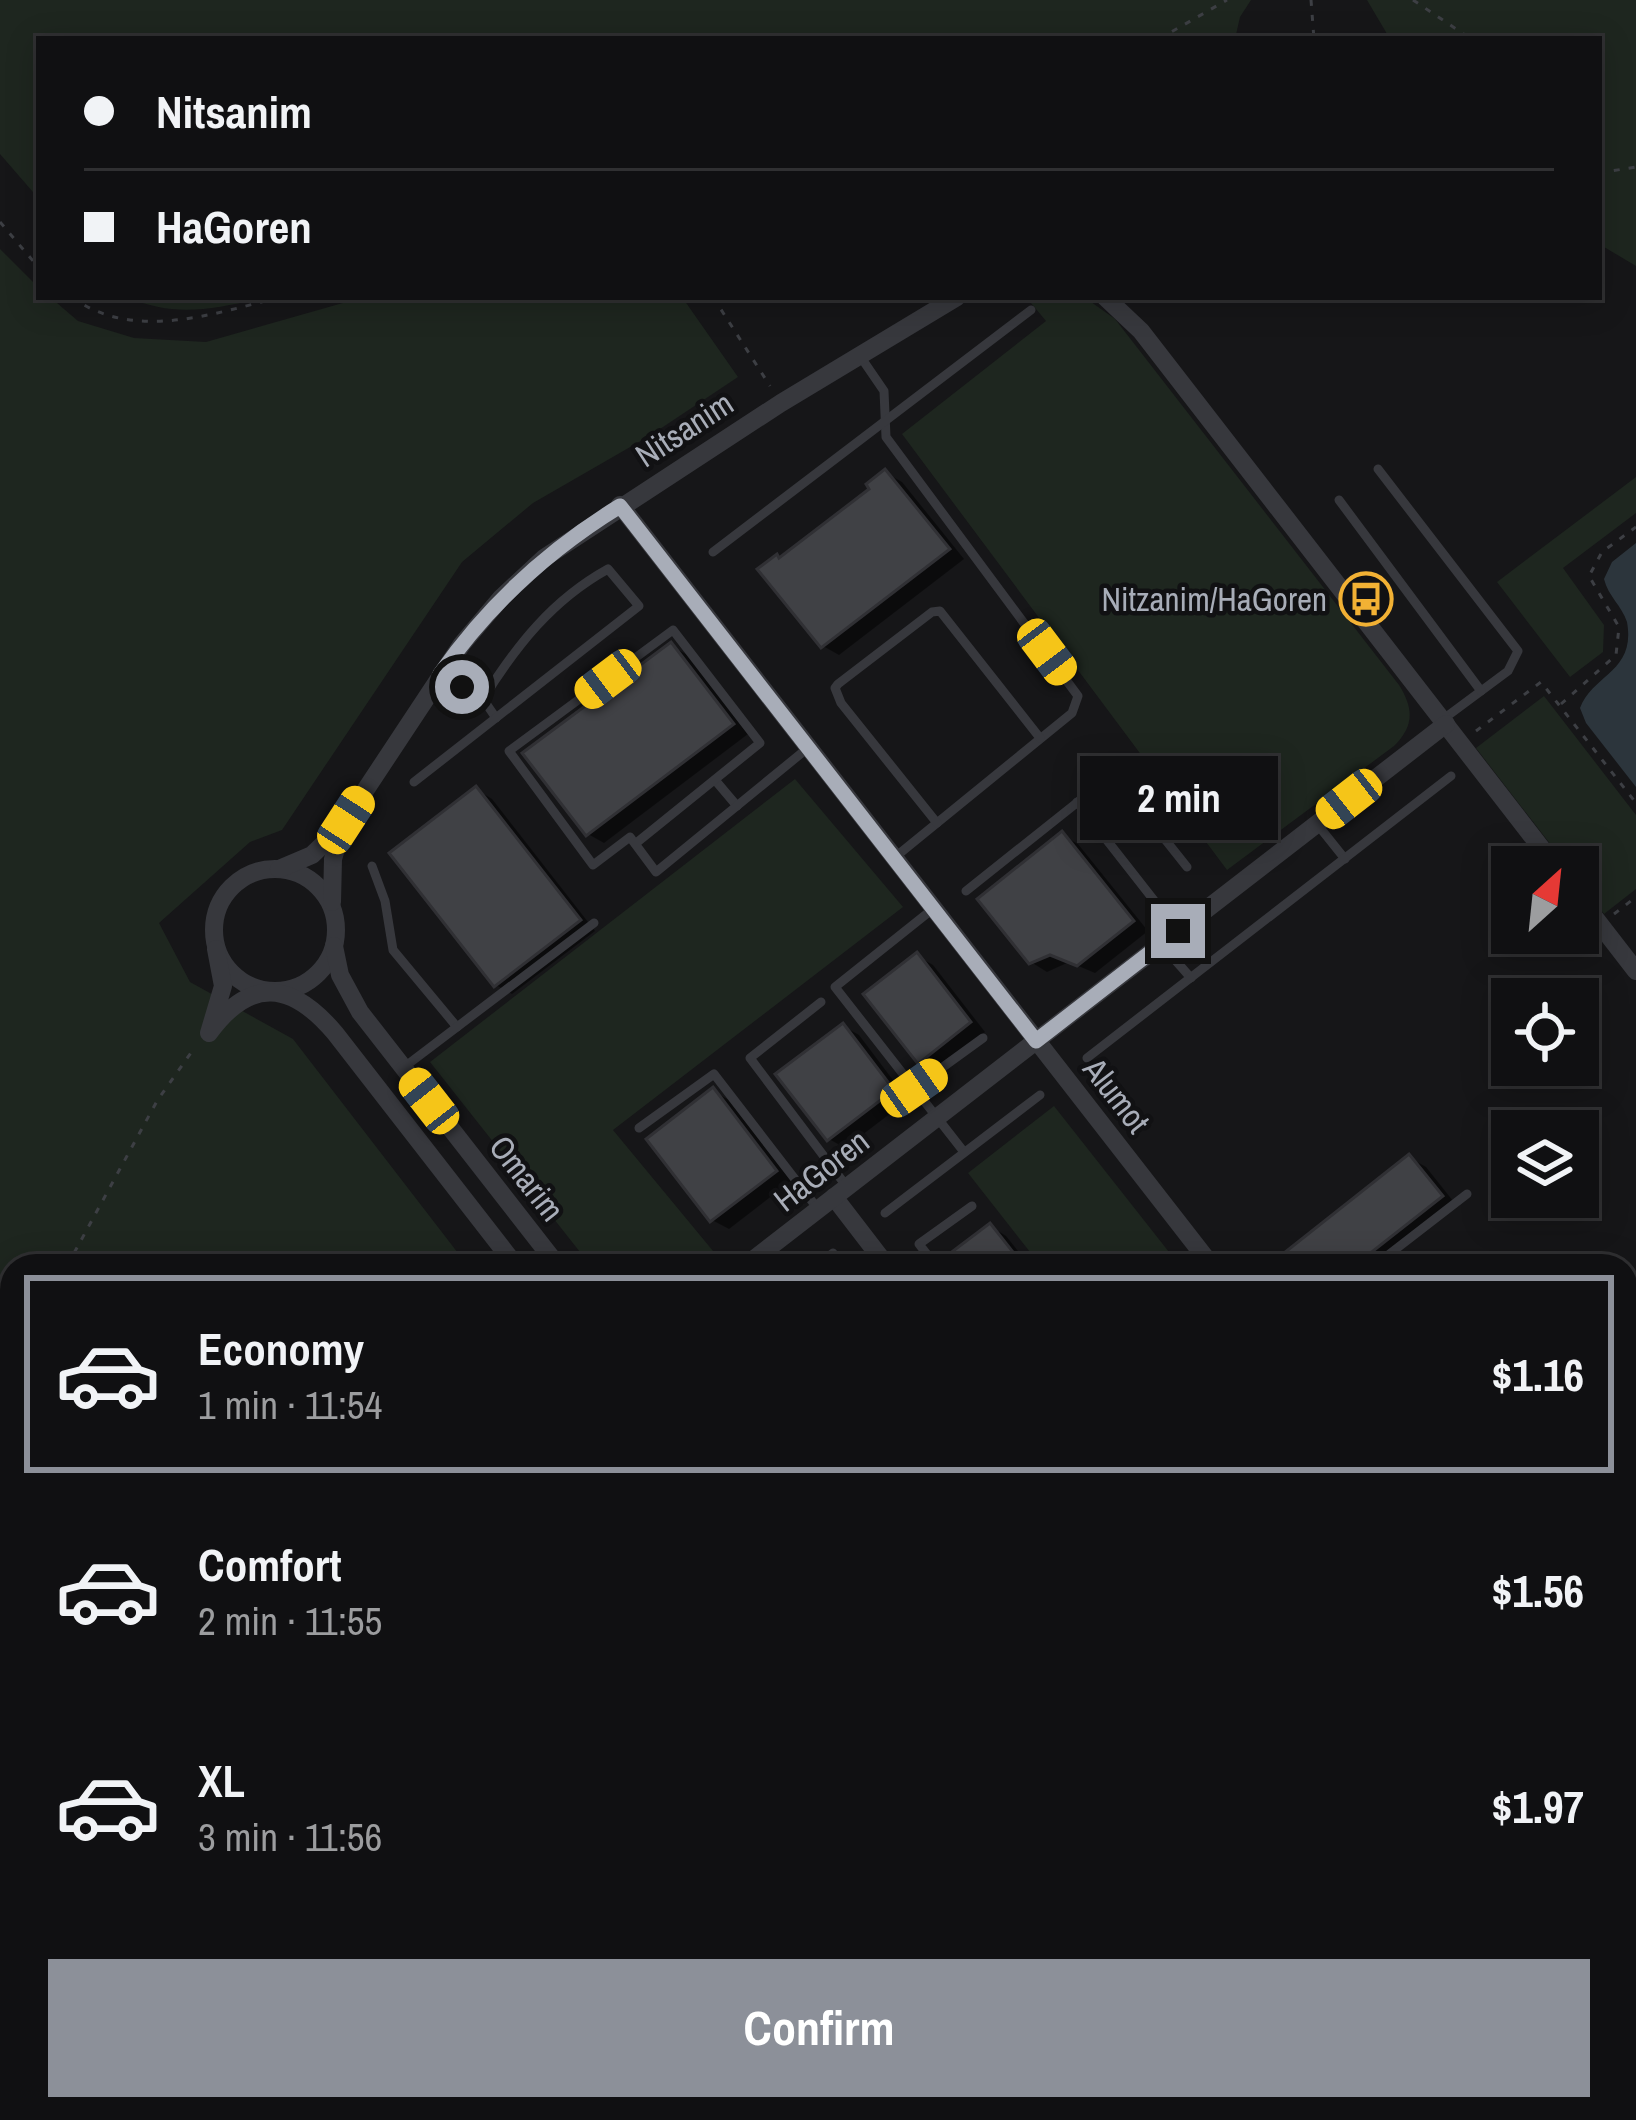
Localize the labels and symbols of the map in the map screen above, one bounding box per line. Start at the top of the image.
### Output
street label: Nitsanim [627,381,741,477]
bus stop icon: Nitzanim/HaGoren [1338,571,1394,627]
place label: Nitzanim/HaGoren [1101,577,1327,621]
car [1011,612,1083,692]
car [568,643,648,715]
route start [435,660,489,714]
callout: 2 min [1079,757,1277,841]
car [1310,763,1388,835]
car [311,780,381,860]
north arrow [1491,846,1599,954]
route end [1151,904,1205,958]
street label: Alumot [1073,1047,1160,1142]
car [874,1053,954,1123]
car [393,1062,465,1140]
street label: HaGoren [764,1119,878,1221]
street label: Omarim [480,1126,574,1230]

